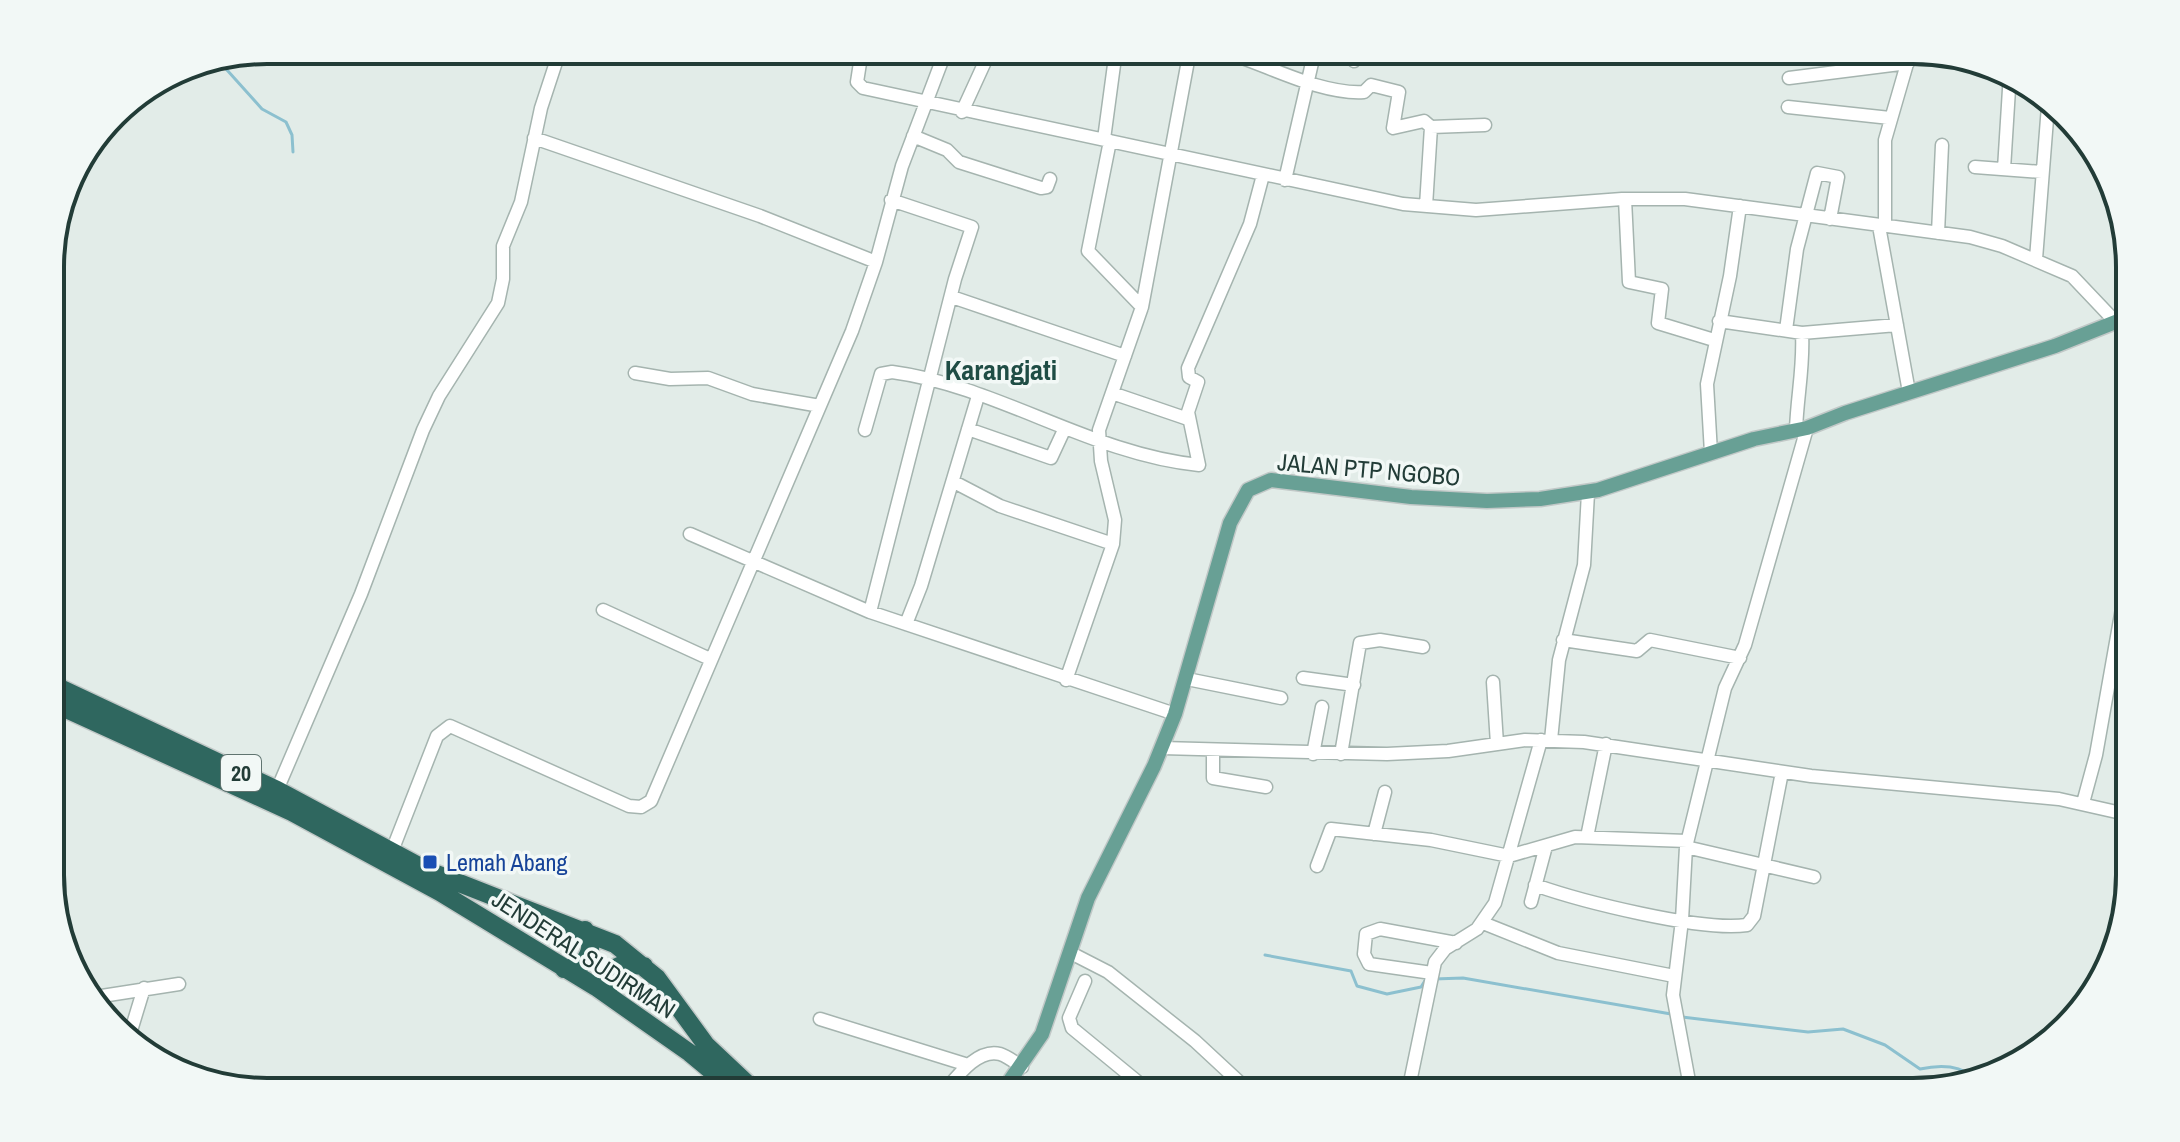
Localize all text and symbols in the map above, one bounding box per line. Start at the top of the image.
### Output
district label: Karangjati [945,351,1057,389]
street label: JALAN PTP NGOBO [1276,445,1462,493]
road number: 20 [221,755,261,791]
place label: Lemah Abang [446,846,568,878]
marker: Lemah Abang [421,853,439,871]
street label: JENDERAL SUDIRMAN [486,883,682,1025]

